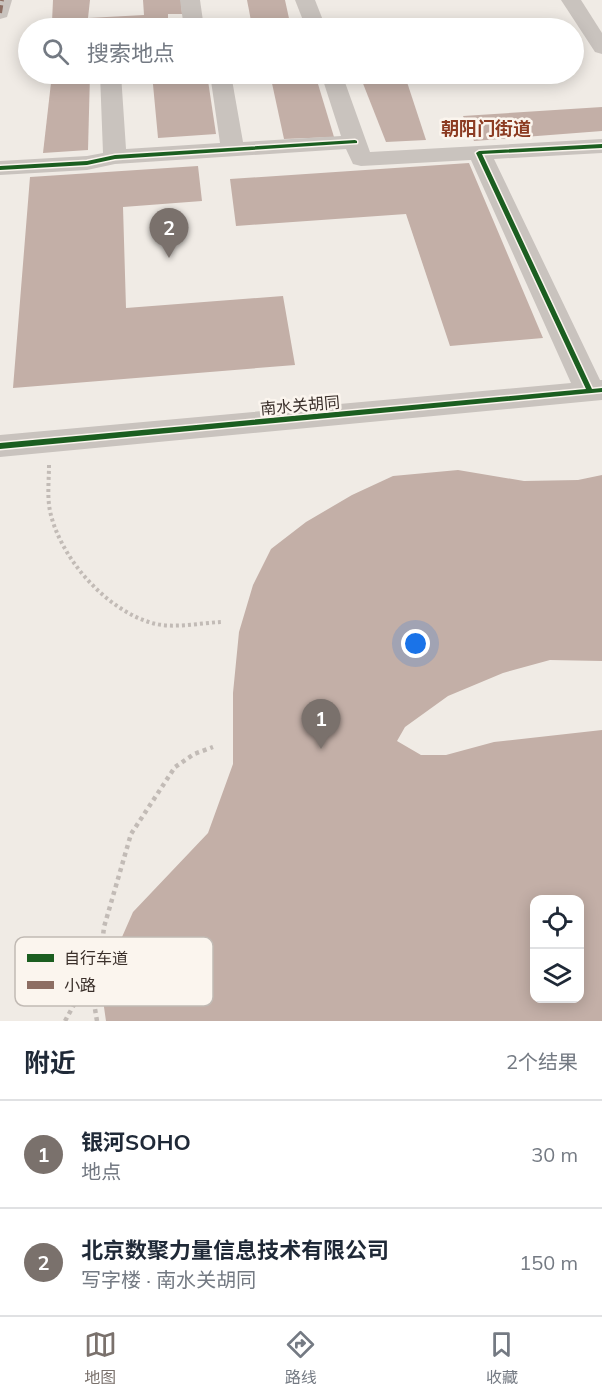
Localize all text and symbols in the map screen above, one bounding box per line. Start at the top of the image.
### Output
search box [18,18,584,84]
icon: search [39,35,72,68]
text: 搜索地点 [87,39,175,67]
district label: 朝阳门街道 [441,117,531,140]
pin: 2 [150,208,188,258]
street label: 南水关胡同 [259,392,341,418]
your location [401,629,430,658]
pin: 1 [302,700,340,749]
map controls [530,895,584,1003]
button: locate [530,895,584,949]
legend [15,937,213,1006]
text: 自行车道 [64,948,128,968]
button: layers [530,949,584,1003]
text: 小路 [64,975,96,995]
text: 附近 [24,1046,76,1079]
text: 2个结果 [506,1049,578,1074]
text: 银河SOHO [81,1128,191,1156]
text: 1 [38,1142,50,1167]
text: 30 m [531,1142,578,1167]
text: 地点 [81,1159,121,1184]
text: 北京数聚力量信息技术有限公司 [81,1236,389,1264]
text: 2 [38,1250,50,1275]
text: 150 m [519,1250,578,1275]
text: 写字楼 · 南水关胡同 [81,1267,256,1292]
tab: 地图 [84,1328,117,1388]
tab: 路线 [284,1328,317,1388]
tab: 收藏 [485,1328,518,1388]

